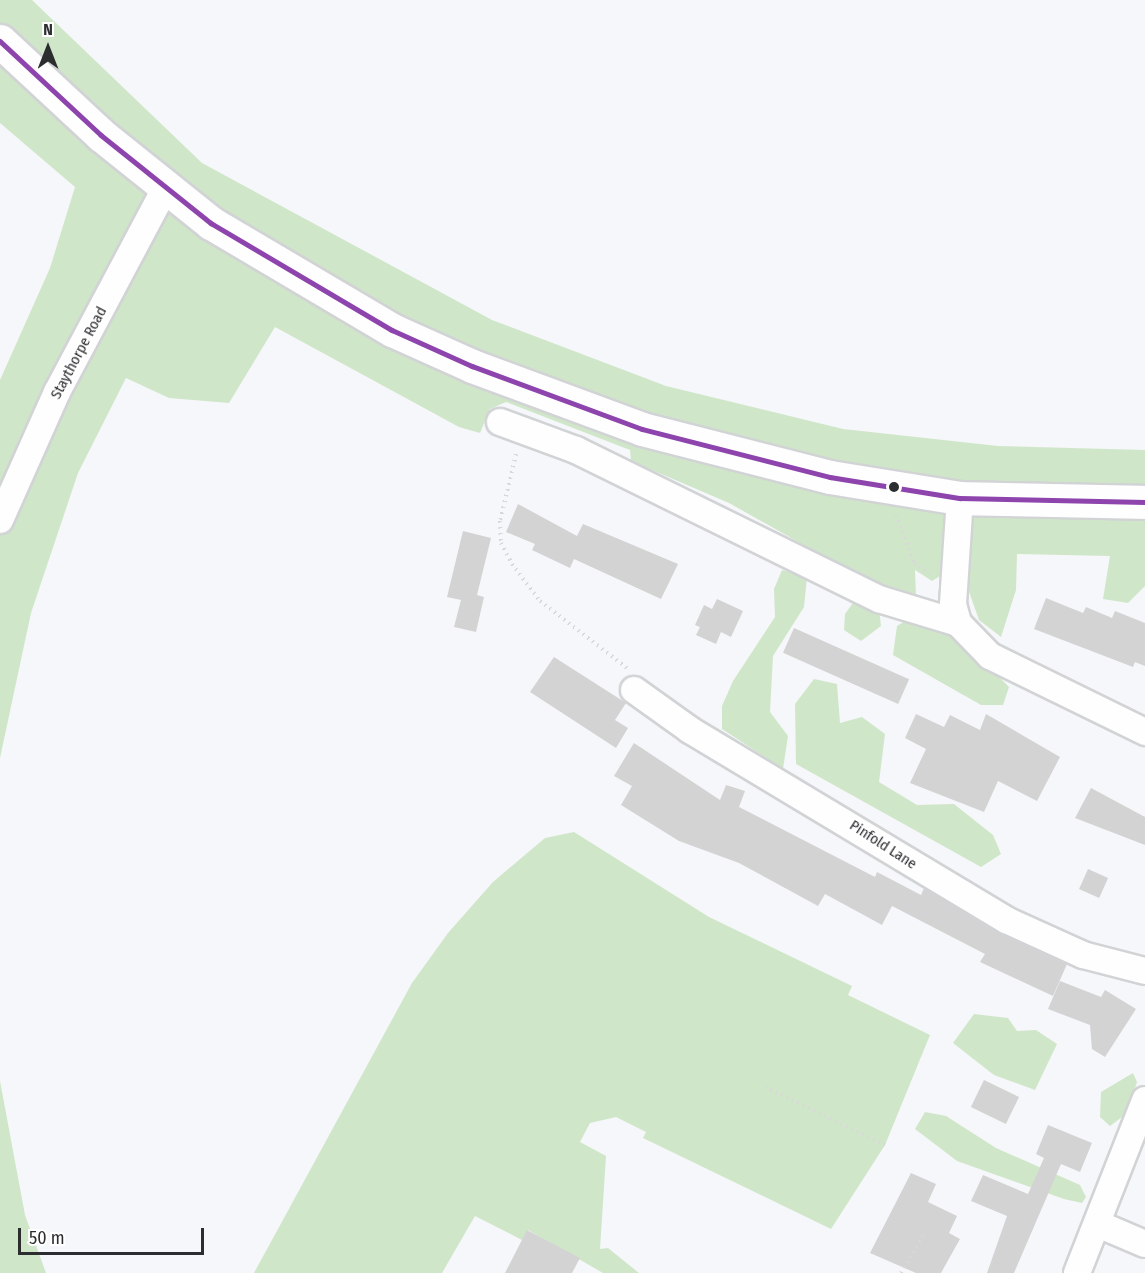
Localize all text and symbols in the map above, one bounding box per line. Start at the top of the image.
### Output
north arrow [18,18,78,78]
text: N [43,20,53,39]
street label: Staythorpe Road [47,304,111,402]
unlabelled marker [888,481,900,493]
street label: Pinfold Lane [846,817,920,873]
scale bar [21,1216,207,1254]
text: 50 m [29,1227,65,1249]

